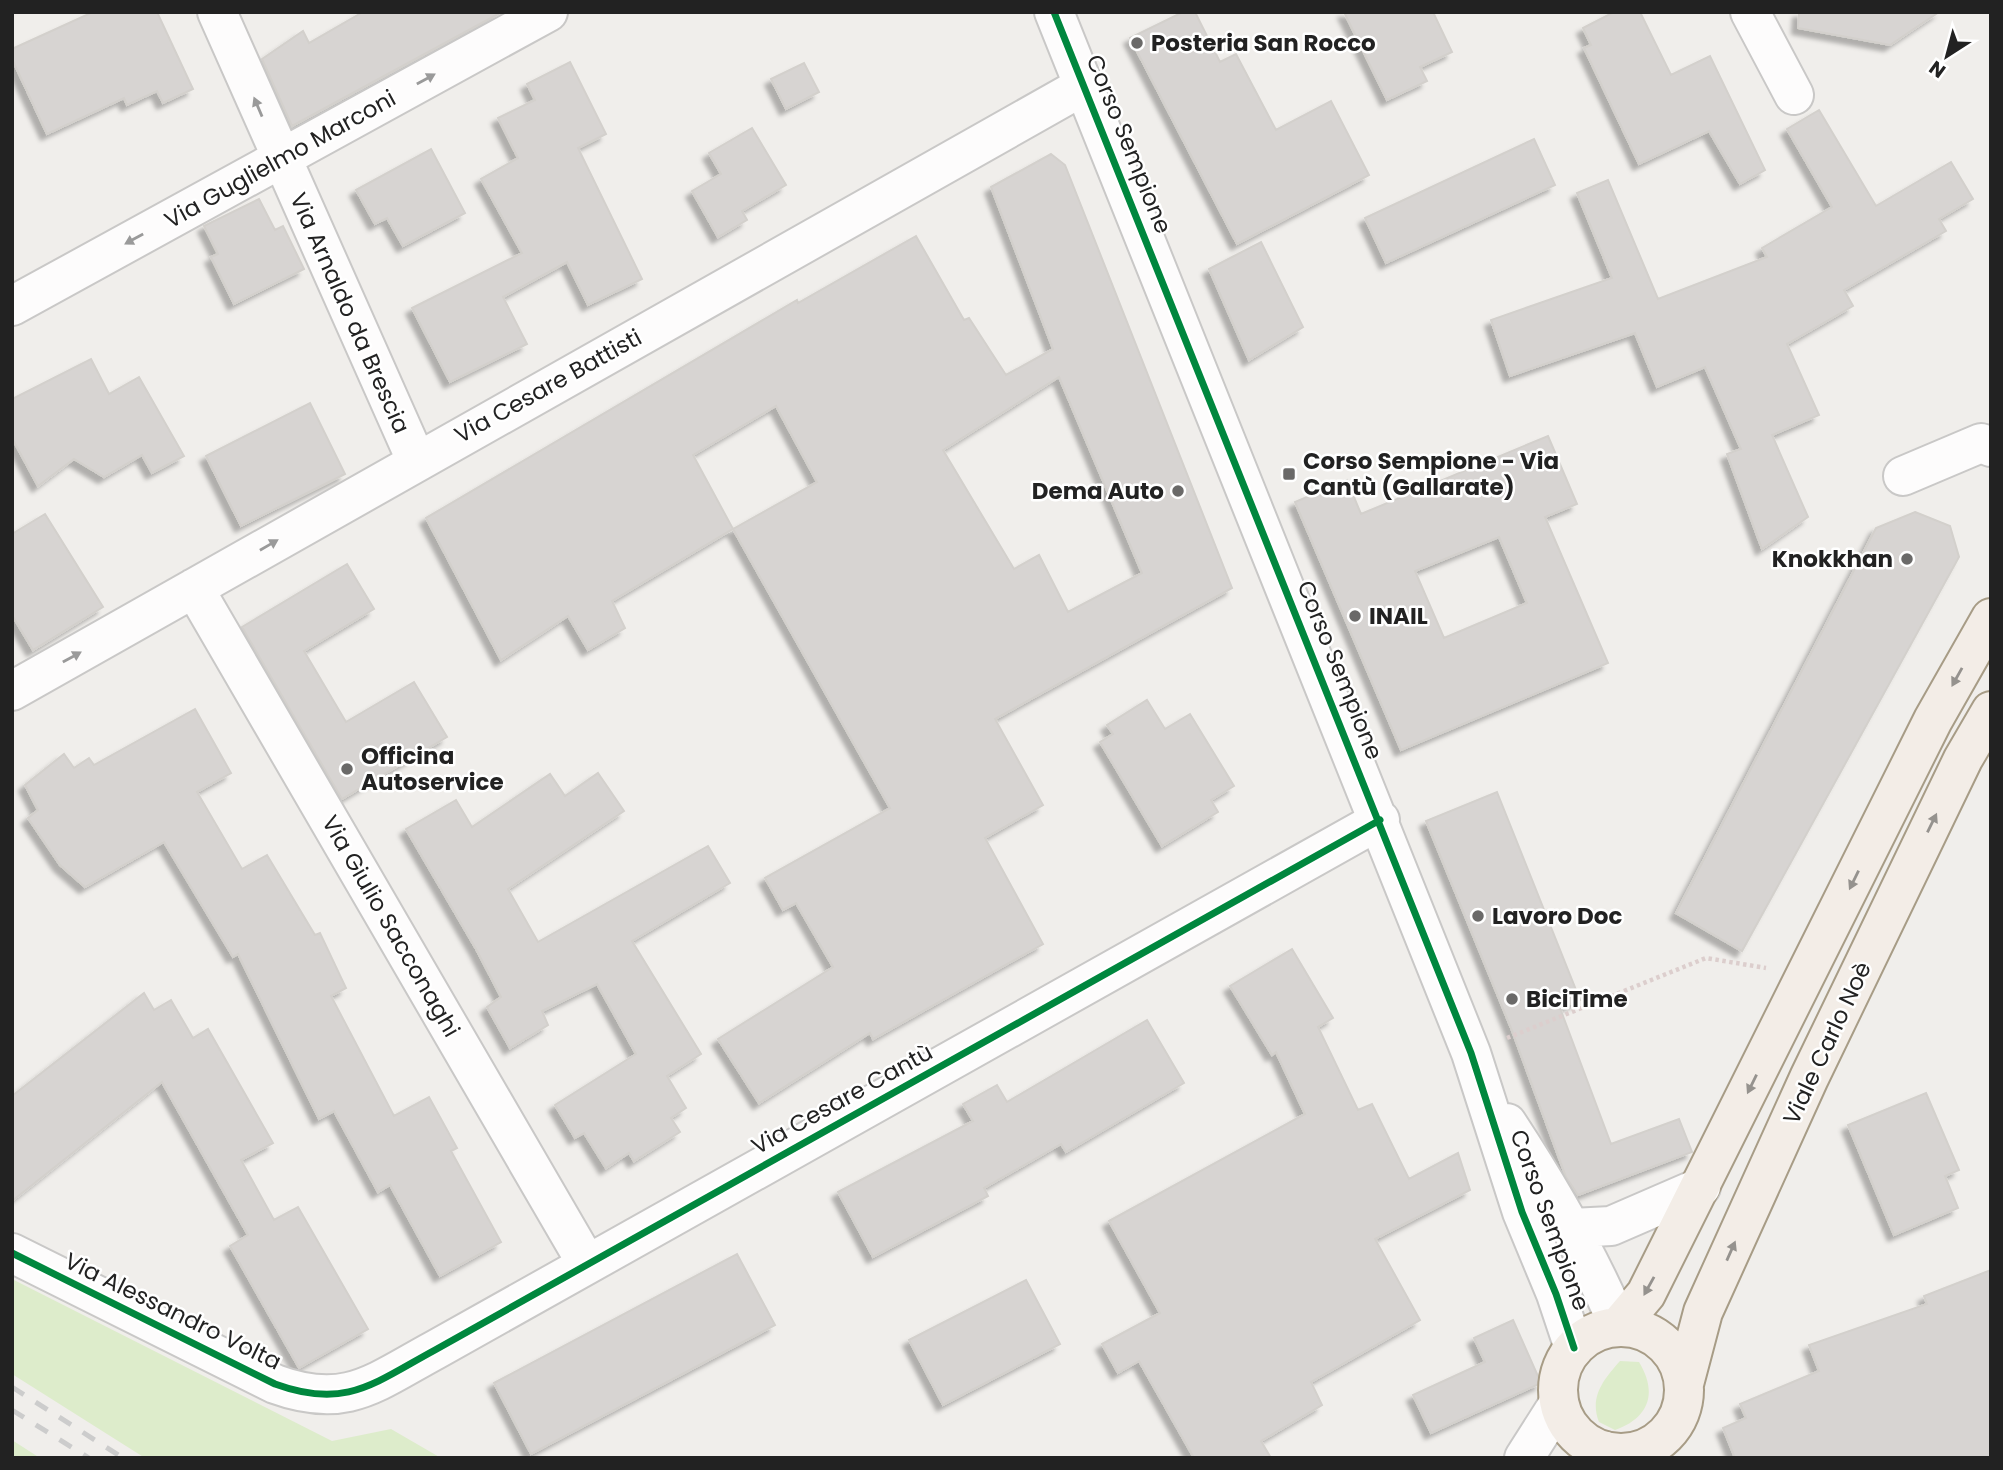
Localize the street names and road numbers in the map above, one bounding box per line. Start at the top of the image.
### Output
street label: Corso Sempione [1079,50,1179,238]
street label: Via Guglielmo Marconi [159,82,401,236]
street label: Via Arnaldo da Brescia [282,187,418,439]
street label: Via Cesare Battisti [449,321,647,451]
street label: Corso Sempione [1290,576,1390,764]
street label: Via Giulio Sacconaghi [314,809,468,1043]
street label: Viale Carlo Noè [1775,956,1879,1130]
street label: Via Cesare Cantù [746,1036,938,1162]
street label: Corso Sempione [1502,1125,1598,1315]
street label: Via Alessandro Volta [59,1245,287,1377]

